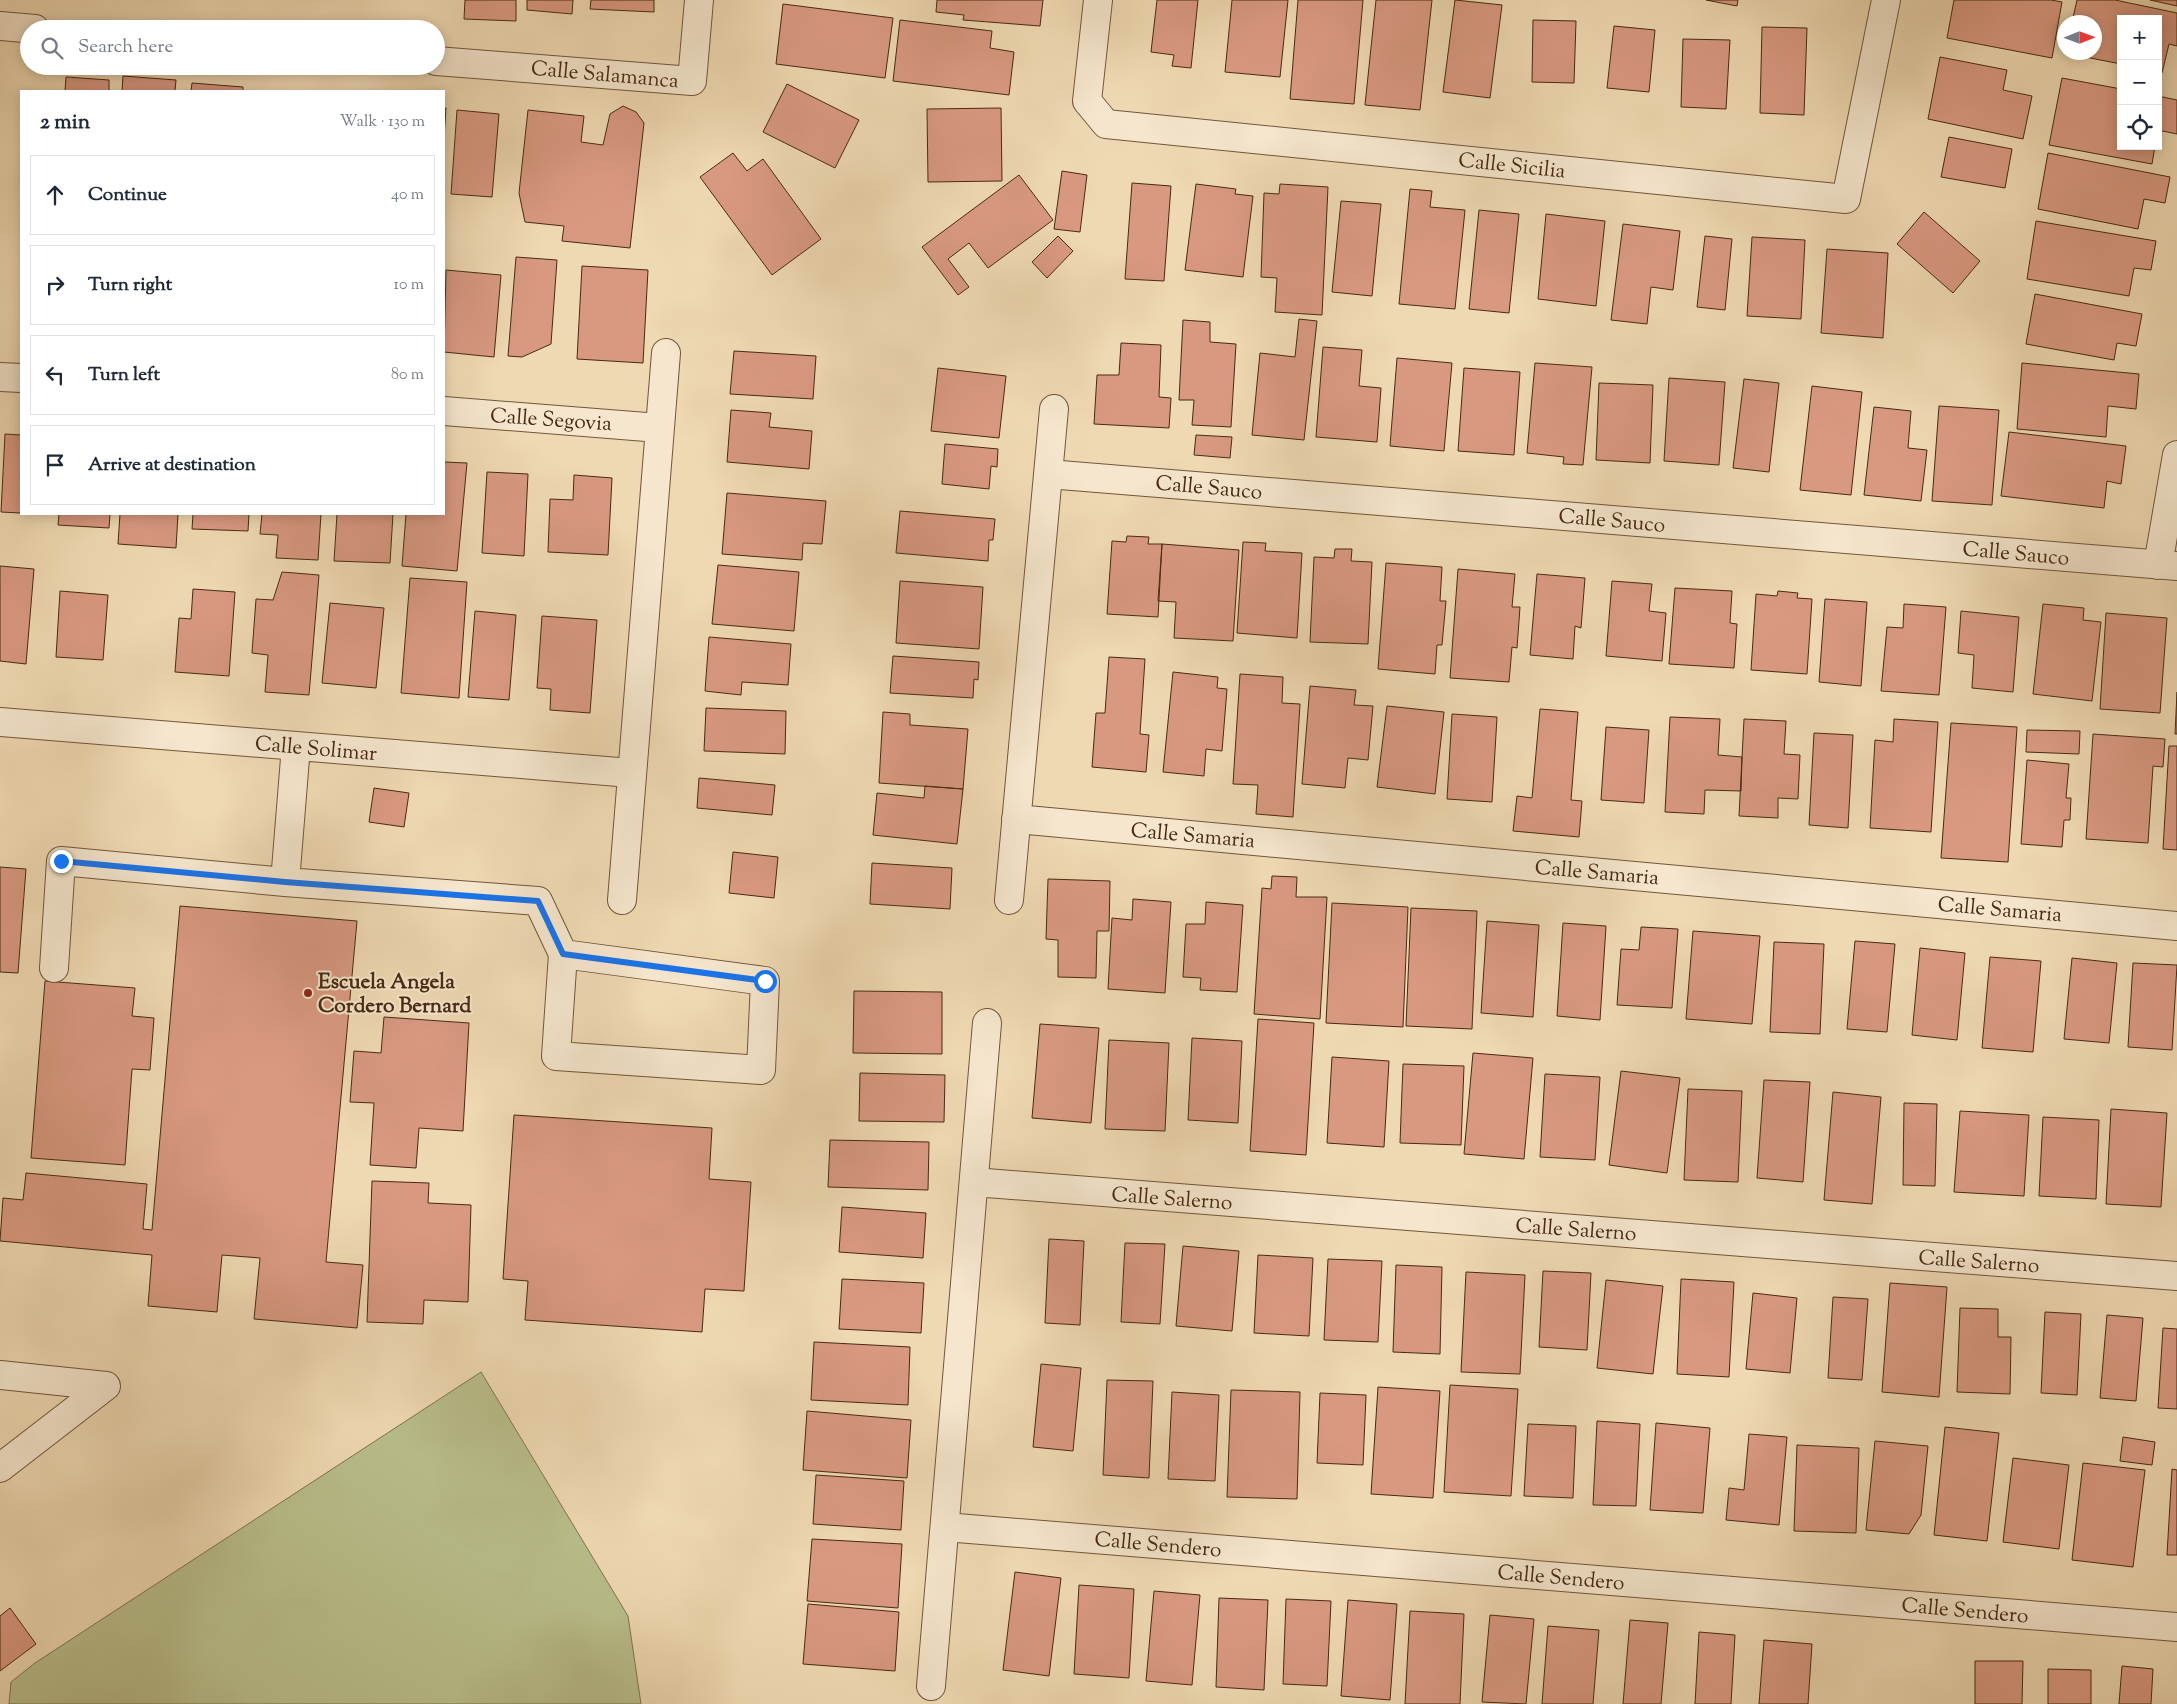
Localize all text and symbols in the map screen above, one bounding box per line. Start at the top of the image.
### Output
north arrow [2057,15,2102,60]
map controls [2117,15,2162,150]
button: + [2117,15,2162,60]
search box [20,20,445,75]
icon: search [38,34,66,62]
text: Search here [78,34,173,61]
street label: Calle Salamanca [530,55,680,97]
button: − [2117,60,2162,105]
button: locate [2117,105,2162,150]
text: 2 min [40,108,90,138]
text: Walk · 130 m [340,111,425,134]
street label: Calle Sicilia [1457,146,1567,188]
icon: ahead [41,181,69,209]
text: Continue [88,182,167,209]
text: 40 m [391,184,424,207]
icon: right [41,271,69,299]
text: Turn right [88,272,172,299]
text: 10 m [394,274,424,297]
icon: left [41,361,69,389]
text: Turn left [88,362,160,389]
text: 80 m [391,364,424,387]
street label: Calle Segovia [489,402,613,440]
icon: arrive [41,451,69,479]
text: Arrive at destination [88,452,256,479]
street label: Calle Sauco [1154,469,1263,509]
street label: Calle Sauco [1557,502,1666,542]
street label: Calle Sauco [1961,535,2070,575]
street label: Calle Solimar [254,730,378,770]
street label: Calle Samaria [1129,817,1256,857]
route end [50,850,73,873]
street label: Calle Samaria [1533,854,1660,894]
street label: Calle Samaria [1936,891,2063,931]
place label: Escuela Angela Cordero Bernard [318,968,472,1022]
route start [754,970,777,993]
marker: Escuela Angela Cordero Bernard [302,987,314,999]
street label: Calle Salerno [1110,1181,1233,1219]
street label: Calle Salerno [1514,1212,1637,1250]
street label: Calle Salerno [1917,1244,2040,1282]
street label: Calle Sendero [1093,1525,1223,1566]
street label: Calle Sendero [1496,1558,1626,1599]
street label: Calle Sendero [1900,1591,2030,1632]

